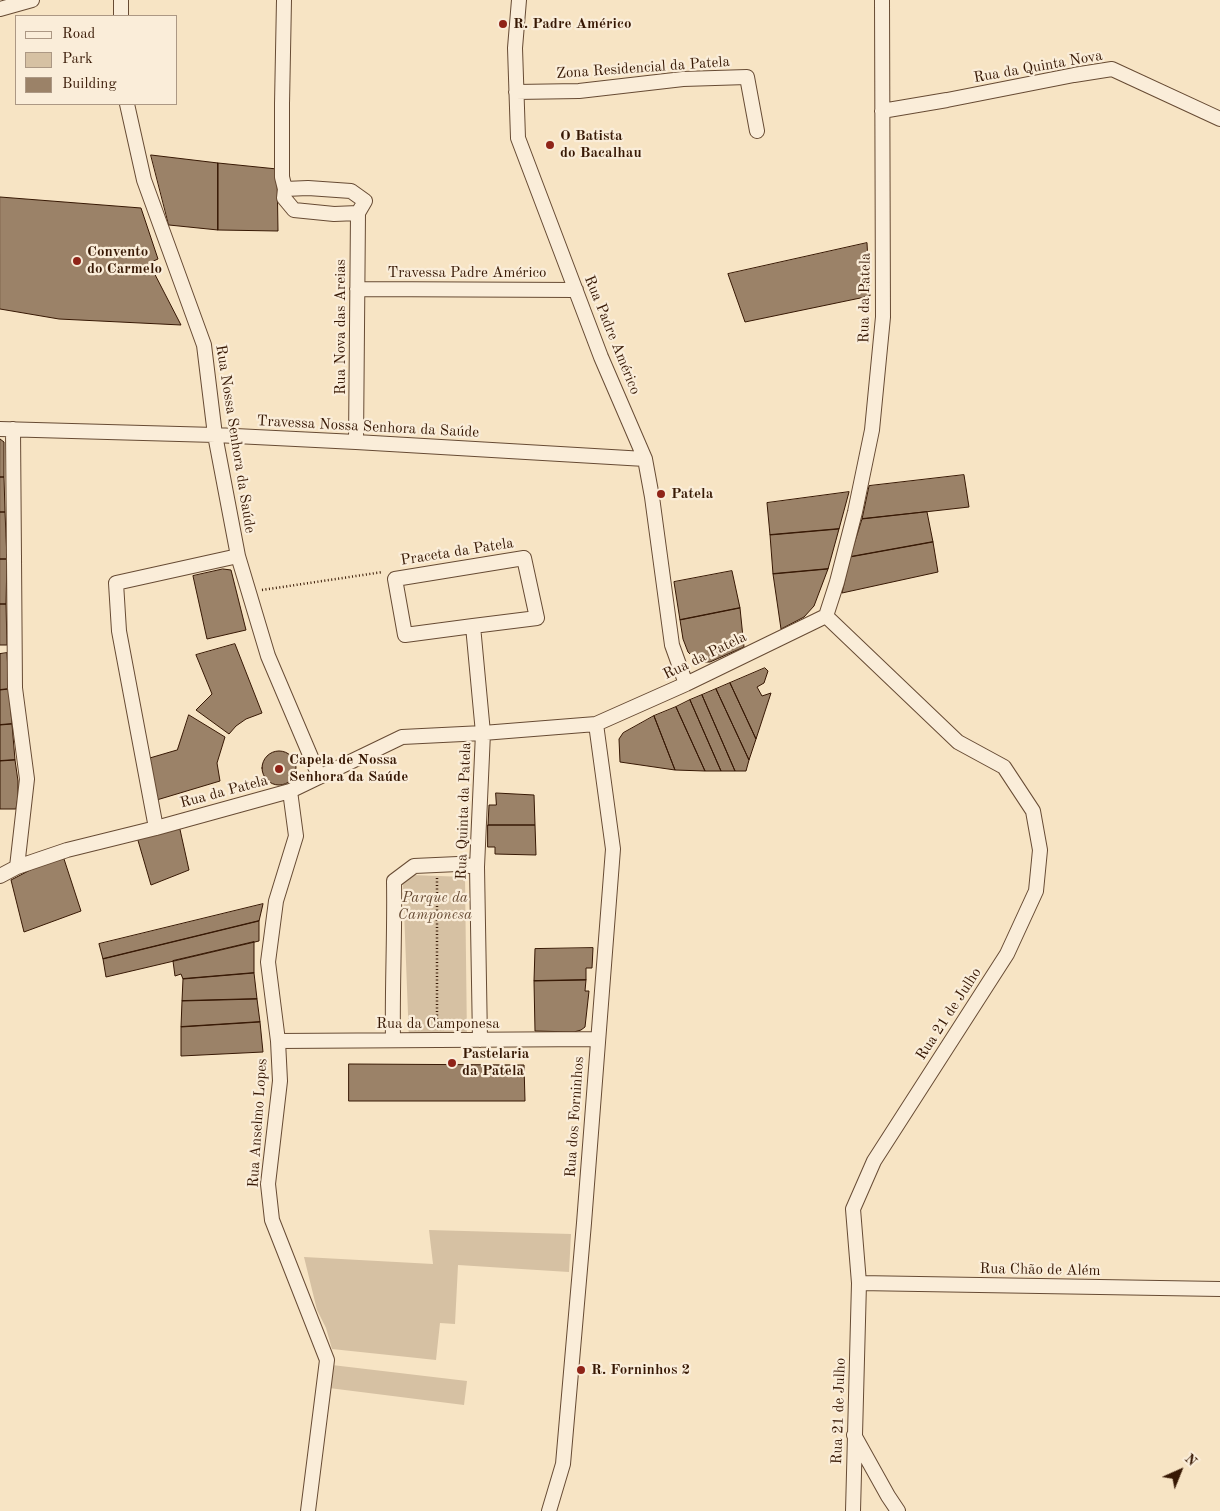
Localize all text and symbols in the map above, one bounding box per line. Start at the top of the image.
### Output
legend [15,15,178,105]
place label: R. Padre Américo [513,15,632,33]
marker: R. Padre Américo [497,18,509,30]
text: Road [62,27,95,42]
street label: Rua da Quinta Nova [972,47,1104,87]
text: Park [62,52,93,67]
street label: Zona Residencial da Patela [555,53,731,83]
text: Building [62,77,117,92]
place label: O Batista do Bacalhau [560,127,642,162]
marker: O Batista do Bacalhau [544,139,556,151]
place label: Convento do Carmelo [87,243,162,278]
street label: Rua da Patela [855,253,875,343]
marker: Convento do Carmelo [71,255,83,267]
street label: Rua Nova das Areias [332,259,350,395]
street label: Travessa Padre Américo [387,264,547,282]
street label: Rua Padre Américo [580,273,644,397]
street label: Rua Nossa Senhora da Saúde [211,344,259,534]
street label: Travessa Nossa Senhora da Saúde [256,412,480,442]
place label: Patela [671,485,713,503]
marker: Patela [655,488,667,500]
street label: Praceta da Patela [399,534,515,570]
street label: Rua da Patela [660,628,750,684]
street label: Rua Quinta da Patela [453,742,475,880]
place label: Capela de Nossa Senhora da Saúde [289,751,408,786]
marker: Capela de Nossa Senhora da Saúde [273,763,285,775]
street label: Rua da Patela [178,772,270,812]
park label: Parque da Camponesa [398,889,472,924]
street label: Rua 21 de Julho [912,964,986,1064]
street label: Rua da Camponesa [376,1015,500,1033]
place label: Pastelaria da Patela [462,1045,529,1080]
street label: Rua dos Forninhos [562,1056,588,1178]
marker: Pastelaria da Patela [446,1057,458,1069]
street label: Rua Anselmo Lopes [245,1058,271,1188]
street label: Rua Chão de Além [979,1260,1101,1280]
street label: Rua 21 de Julho [828,1357,850,1465]
place label: R. Forninhos 2 [591,1361,690,1379]
marker: R. Forninhos 2 [575,1364,587,1376]
north arrow [1155,1446,1205,1496]
text: N [1182,1451,1199,1469]

